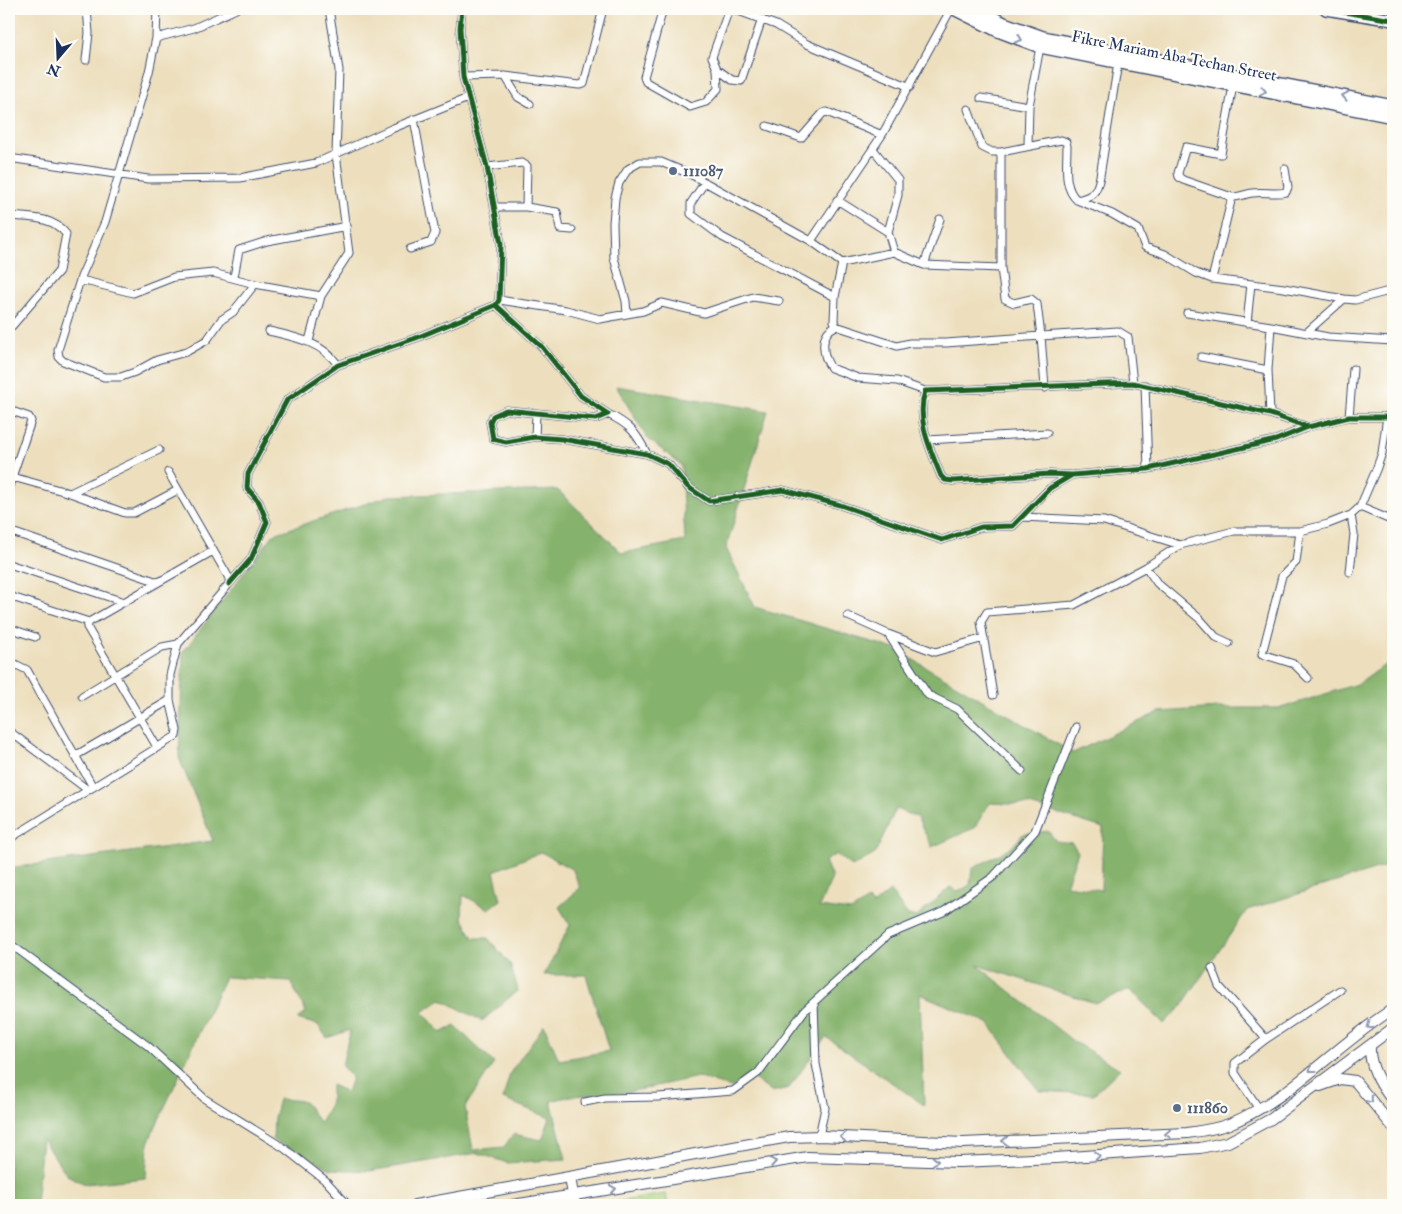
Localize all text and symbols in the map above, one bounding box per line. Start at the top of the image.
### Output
street label: Fikre Mariam Aba Techan Street [1070,26,1278,86]
north arrow [32,32,82,82]
one-way arrow [1014,33,1023,43]
text: N [45,60,64,80]
one-way arrow [1259,85,1267,95]
one-way arrow [1341,92,1350,102]
place label: 111087 [683,161,724,181]
marker: 111087 [667,165,679,177]
one-way arrow [1367,1020,1376,1028]
one-way arrow [1309,1064,1318,1072]
one-way arrow [1364,1094,1373,1103]
place label: 111860 [1187,1098,1228,1118]
marker: 111860 [1171,1102,1183,1114]
one-way arrow [1163,1129,1171,1140]
one-way arrow [839,1132,847,1143]
one-way arrow [1001,1136,1009,1147]
one-way arrow [1094,1150,1102,1161]
one-way arrow [931,1156,939,1167]
one-way arrow [769,1157,777,1167]
one-way arrow [608,1184,617,1194]

